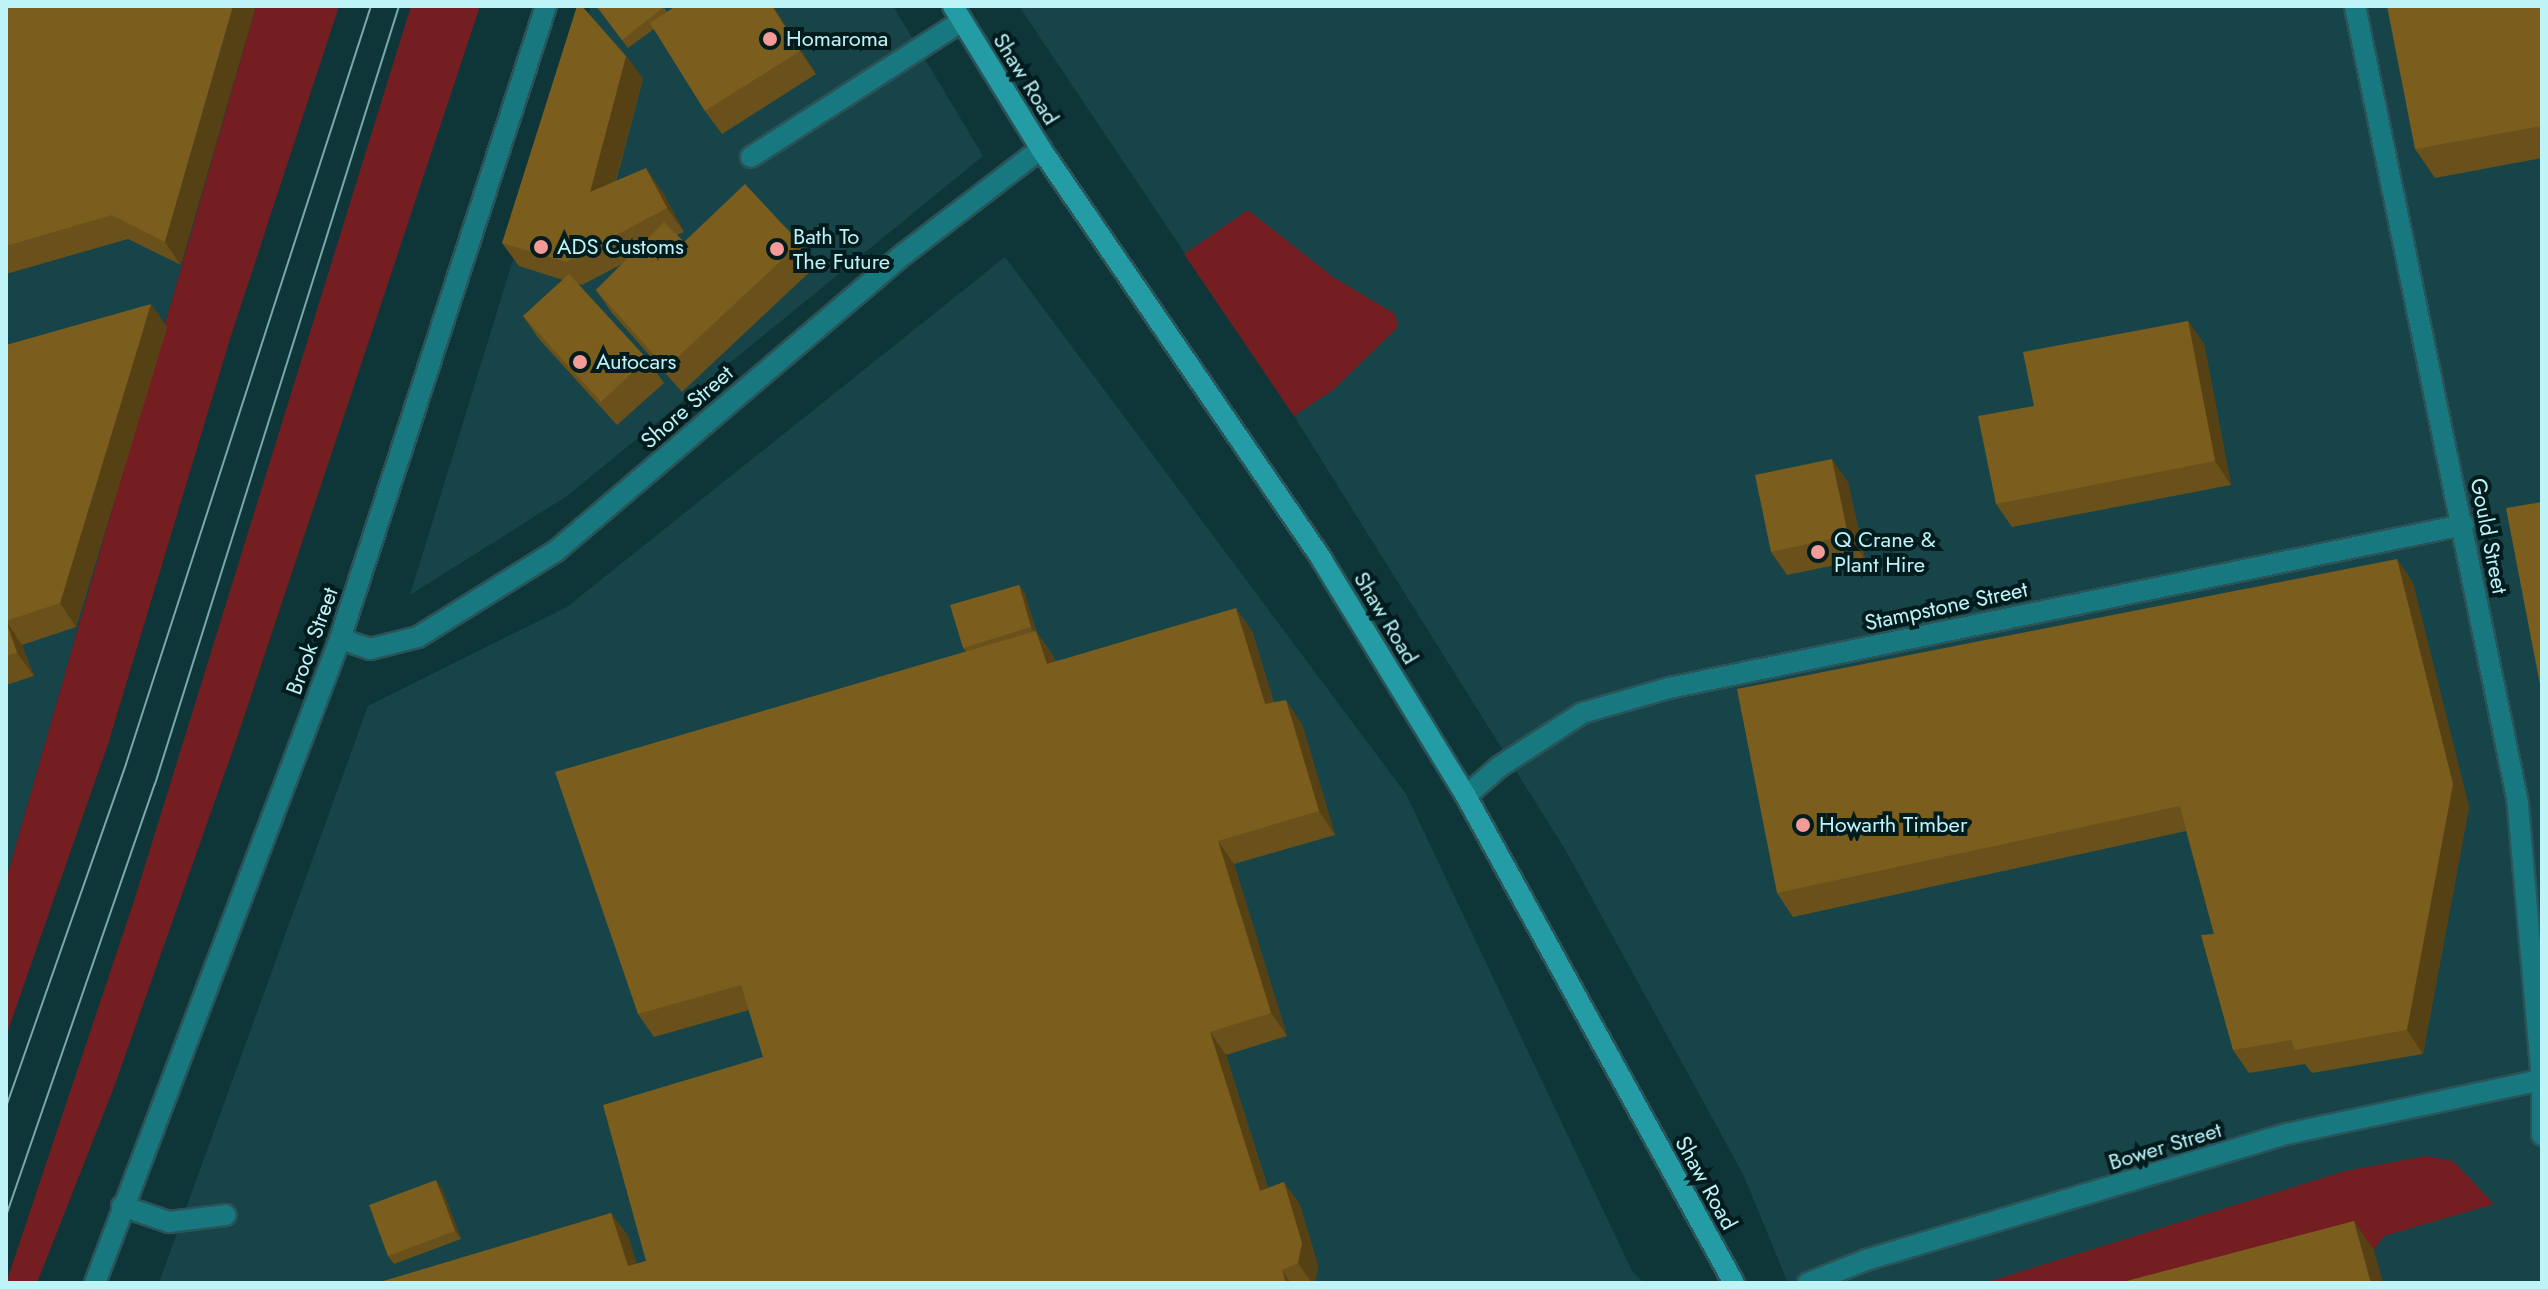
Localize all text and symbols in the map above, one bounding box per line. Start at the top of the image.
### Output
place label: Homaroma [786,26,888,52]
street label: Shaw Road [987,28,1065,130]
marker: Homaroma [761,30,779,48]
place label: Bath To The Future [793,223,890,274]
place label: ADS Customs [557,234,684,260]
marker: ADS Customs [532,238,550,256]
marker: Bath To The Future [768,240,786,258]
place label: Autocars [596,349,676,375]
marker: Autocars [571,353,589,371]
street label: Shore Street [636,360,738,454]
street label: Gould Street [2465,476,2513,596]
place label: Q Crane & Plant Hire [1834,526,1936,578]
marker: Q Crane & Plant Hire [1809,543,1827,561]
street label: Shaw Road [1348,567,1424,669]
street label: Stampstone Street [1862,576,2030,636]
street label: Brook Street [280,584,344,698]
place label: Howarth Timber [1819,812,1967,838]
marker: Howarth Timber [1794,816,1812,834]
street label: Bower Street [2105,1116,2225,1176]
street label: Shaw Road [1669,1132,1743,1234]

